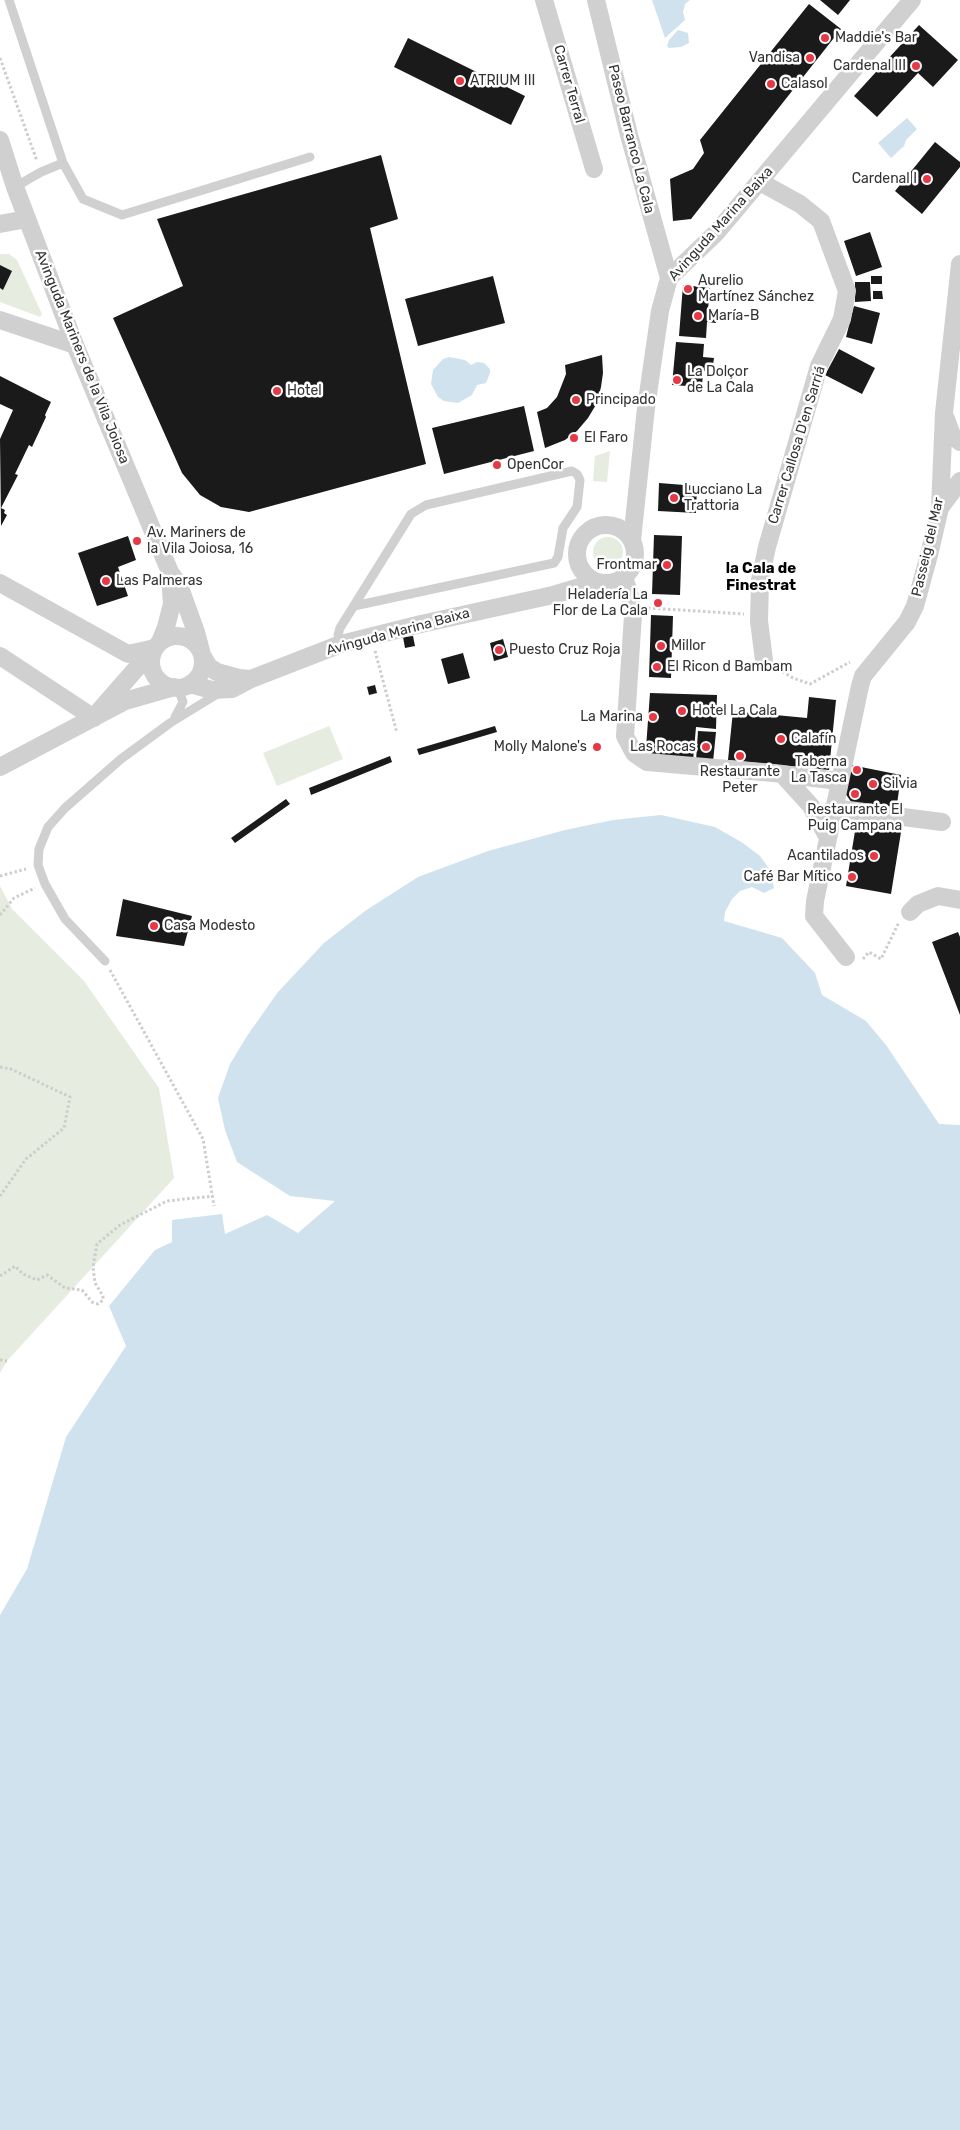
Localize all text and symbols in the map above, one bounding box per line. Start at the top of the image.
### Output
place label: Maddie's Bar [835,30,917,46]
marker: Maddie's Bar [819,32,831,44]
street label: Carrer Terral [550,43,588,125]
place label: Vandisa [749,50,800,66]
marker: Vandisa [804,52,816,64]
place label: Cardenal III [833,58,906,74]
marker: Cardenal III [910,60,922,72]
street label: Paseo Barranco La Cala [604,63,658,215]
place label: ATRIUM III [470,73,535,89]
marker: ATRIUM III [454,75,466,87]
place label: Calasol [781,76,828,92]
marker: Calasol [765,78,777,90]
street label: Avinguda Marina Baixa [665,163,777,285]
place label: Cardenal I [852,171,917,187]
marker: Cardenal I [921,173,933,185]
street label: Avinguda Mariners de la Vila Joiosa [31,248,133,466]
place label: Aurelio Martínez Sánchez [698,273,814,306]
marker: Aurelio Martínez Sánchez [682,283,694,295]
place label: María-B [708,308,759,324]
marker: María-B [692,310,704,322]
place label: La Dolçor de La Cala [687,364,754,397]
street label: Carrer Callosa D'en Sarriá [765,364,829,526]
marker: La Dolçor de La Cala [671,374,683,386]
place label: Hotel [287,383,322,399]
marker: Hotel [271,385,283,397]
place label: Principado [586,392,656,408]
marker: Principado [570,394,582,406]
place label: El Faro [584,430,628,446]
marker: El Faro [568,432,580,444]
place label: OpenCor [507,457,564,473]
marker: OpenCor [491,459,503,471]
place label: Lucciano La Trattoria [684,482,762,514]
marker: Lucciano La Trattoria [668,492,680,504]
street label: Passeig del Mar [908,496,948,598]
place label: Av. Mariners de la Vila Joiosa, 16 [147,525,253,558]
marker: Av. Mariners de la Vila Joiosa, 16 [131,535,143,547]
place label: Frontmar [596,557,657,573]
marker: Frontmar [661,559,673,571]
district label: la Cala de Finestrat [726,560,796,595]
place label: Las Palmeras [116,573,203,589]
marker: Las Palmeras [100,575,112,587]
place label: Heladería La Flor de La Cala [553,587,648,620]
marker: Heladería La Flor de La Cala [652,597,664,609]
street label: Avinguda Marina Baixa [324,605,472,659]
place label: Millor [671,638,706,654]
marker: Millor [655,640,667,652]
place label: Puesto Cruz Roja [509,642,620,658]
marker: Puesto Cruz Roja [493,644,505,656]
place label: El Ricon d Bambam [667,659,792,675]
marker: El Ricon d Bambam [651,661,663,673]
place label: Hotel La Cala [692,703,777,719]
marker: Hotel La Cala [676,705,688,717]
place label: La Marina [580,709,643,725]
marker: La Marina [647,711,659,723]
place label: Calafín [791,731,836,747]
marker: Calafín [775,733,787,745]
place label: Molly Malone's [494,739,587,755]
place label: Las Rocas [630,739,696,755]
marker: Molly Malone's [591,741,603,753]
marker: Las Rocas [700,741,712,753]
marker: Restaurante Peter [734,750,746,762]
place label: Taberna La Tasca [791,754,847,786]
place label: Restaurante Peter [700,764,780,796]
marker: Taberna La Tasca [851,764,863,776]
place label: Silvia [883,776,917,792]
marker: Silvia [867,778,879,790]
marker: Restaurante El Puig Campana [849,788,861,800]
place label: Restaurante El Puig Campana [807,802,903,834]
place label: Acantilados [787,848,864,864]
marker: Acantilados [868,850,880,862]
place label: Café Bar Mítico [744,869,842,885]
marker: Café Bar Mítico [846,871,858,883]
place label: Casa Modesto [164,918,255,934]
marker: Casa Modesto [148,920,160,932]

